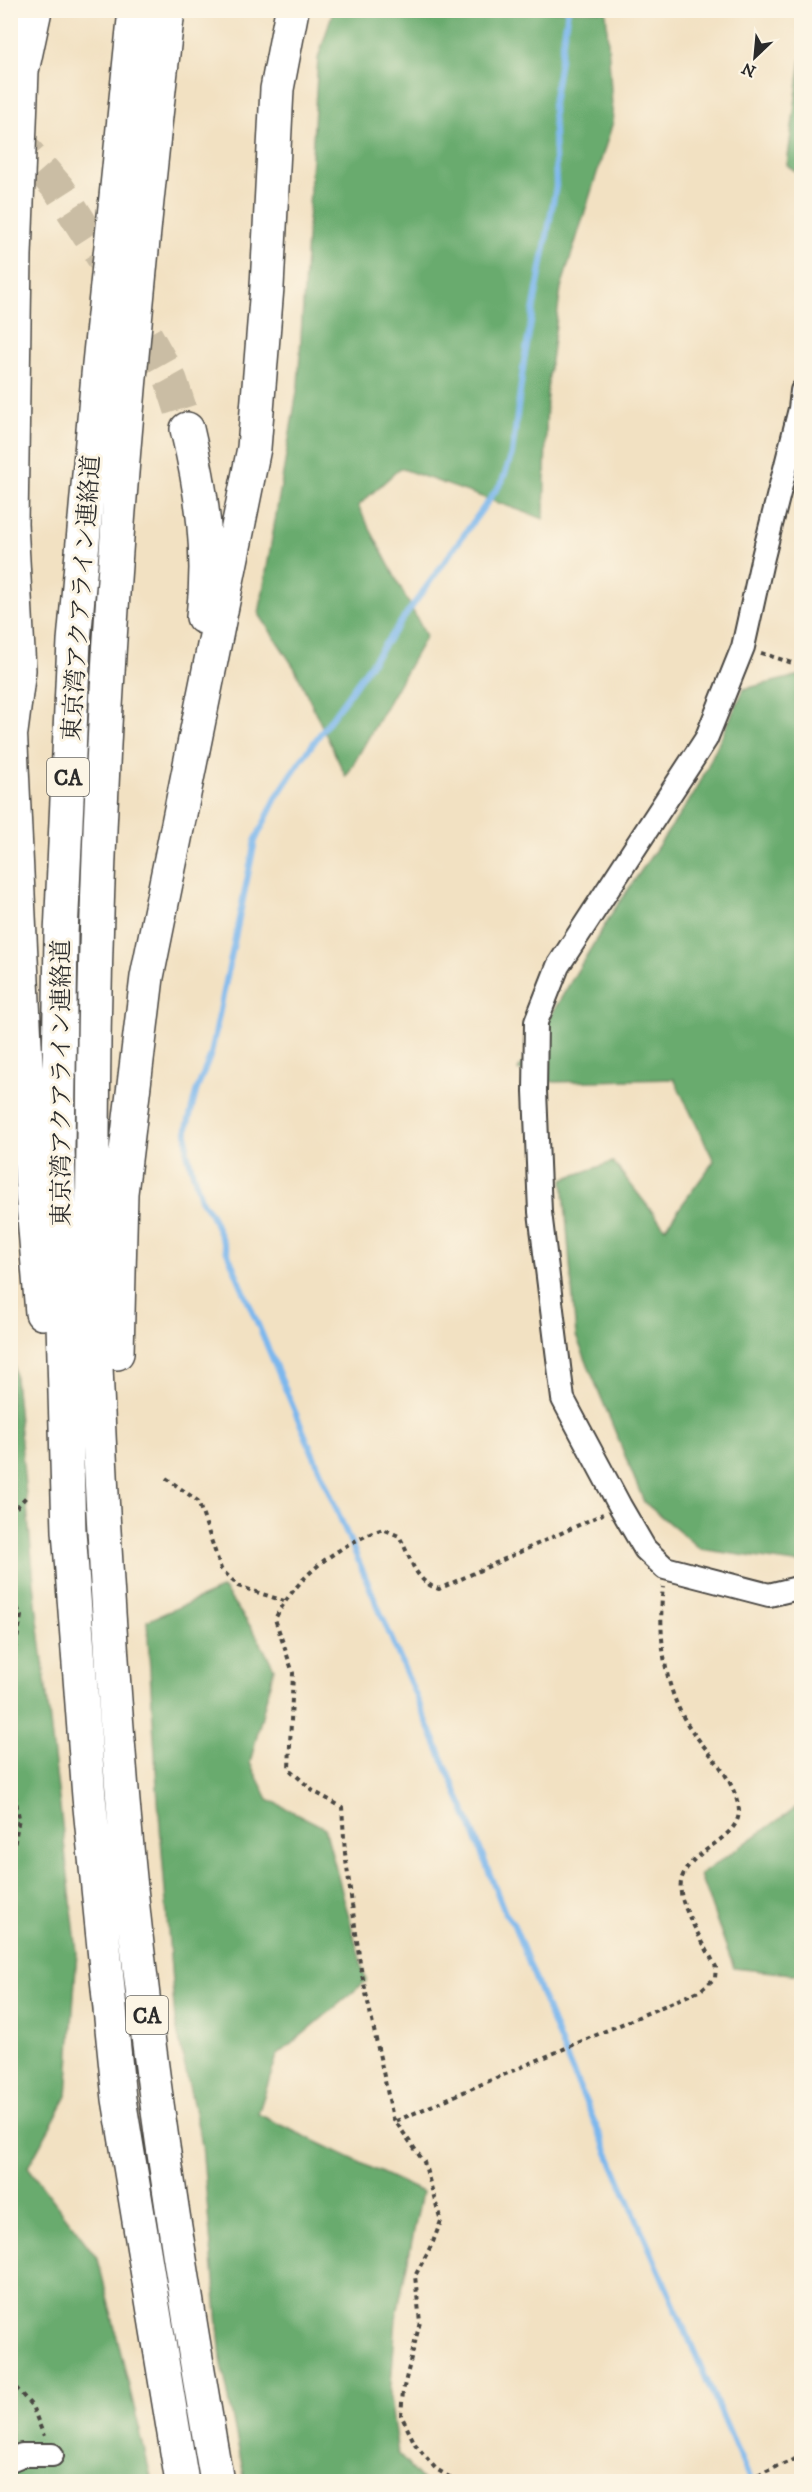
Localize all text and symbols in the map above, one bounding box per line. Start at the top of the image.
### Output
north arrow [725,27,785,87]
text: N [739,58,759,81]
street label: 東京湾アクアライン連絡道 [57,454,107,742]
road number: CA [47,758,89,796]
street label: 東京湾アクアライン連絡道 [47,940,77,1226]
road number: CA [126,1996,168,2034]

